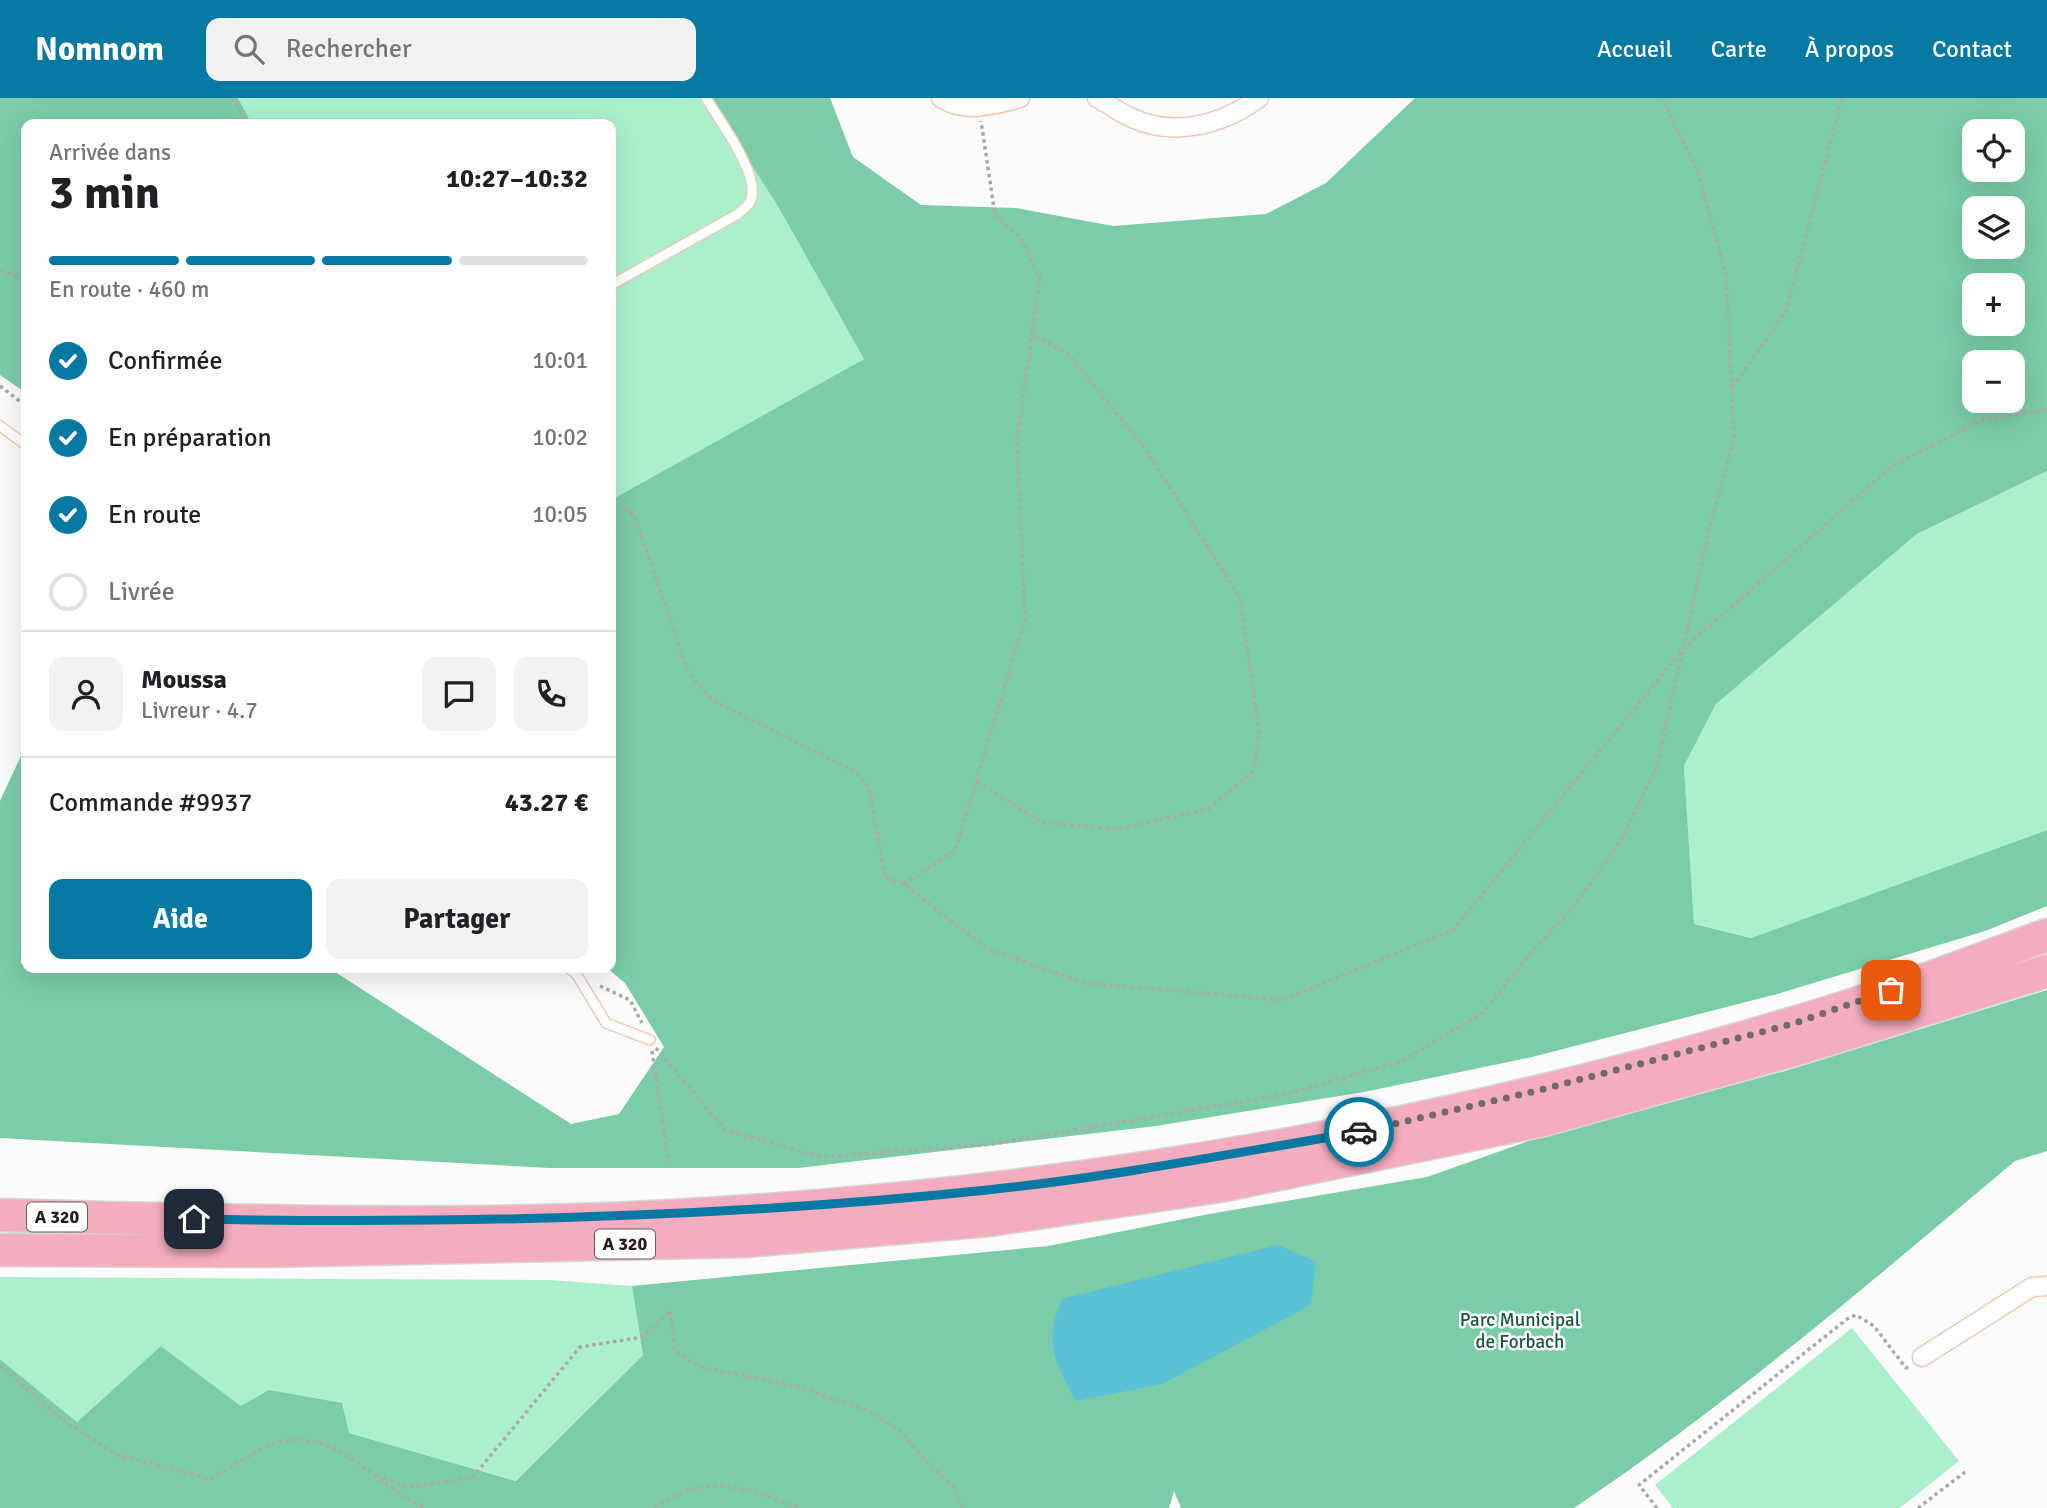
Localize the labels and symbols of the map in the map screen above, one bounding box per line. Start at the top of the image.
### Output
pin [1861,960,1921,1020]
courier [1324,1097,1394,1167]
pin [164,1189,224,1249]
road number: A 320 [27,1202,87,1232]
road number: A 320 [595,1230,655,1259]
park label: Parc Municipal de Forbach [1460,1308,1580,1354]

